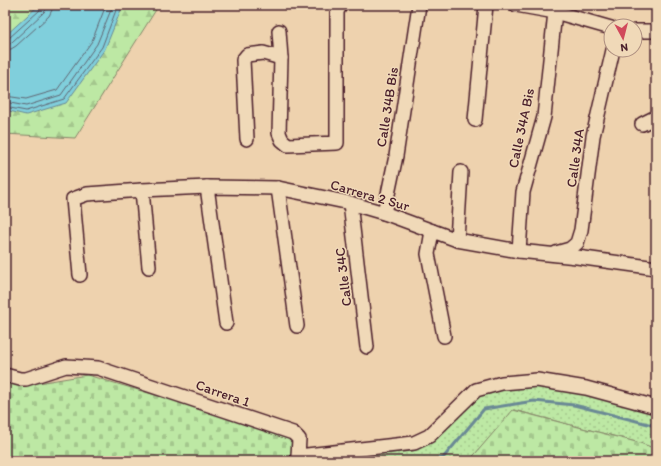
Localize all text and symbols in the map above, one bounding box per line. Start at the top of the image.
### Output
north arrow [603,18,643,58]
text: N [620,41,629,54]
street label: Calle 34B Bis [373,66,402,148]
street label: Calle 34A Bis [505,87,538,170]
street label: Calle 34A [563,128,588,188]
street label: Carrera 2 Sur [328,176,412,215]
street label: Calle 34C [331,247,356,307]
street label: Carrera 1 [193,376,253,411]

